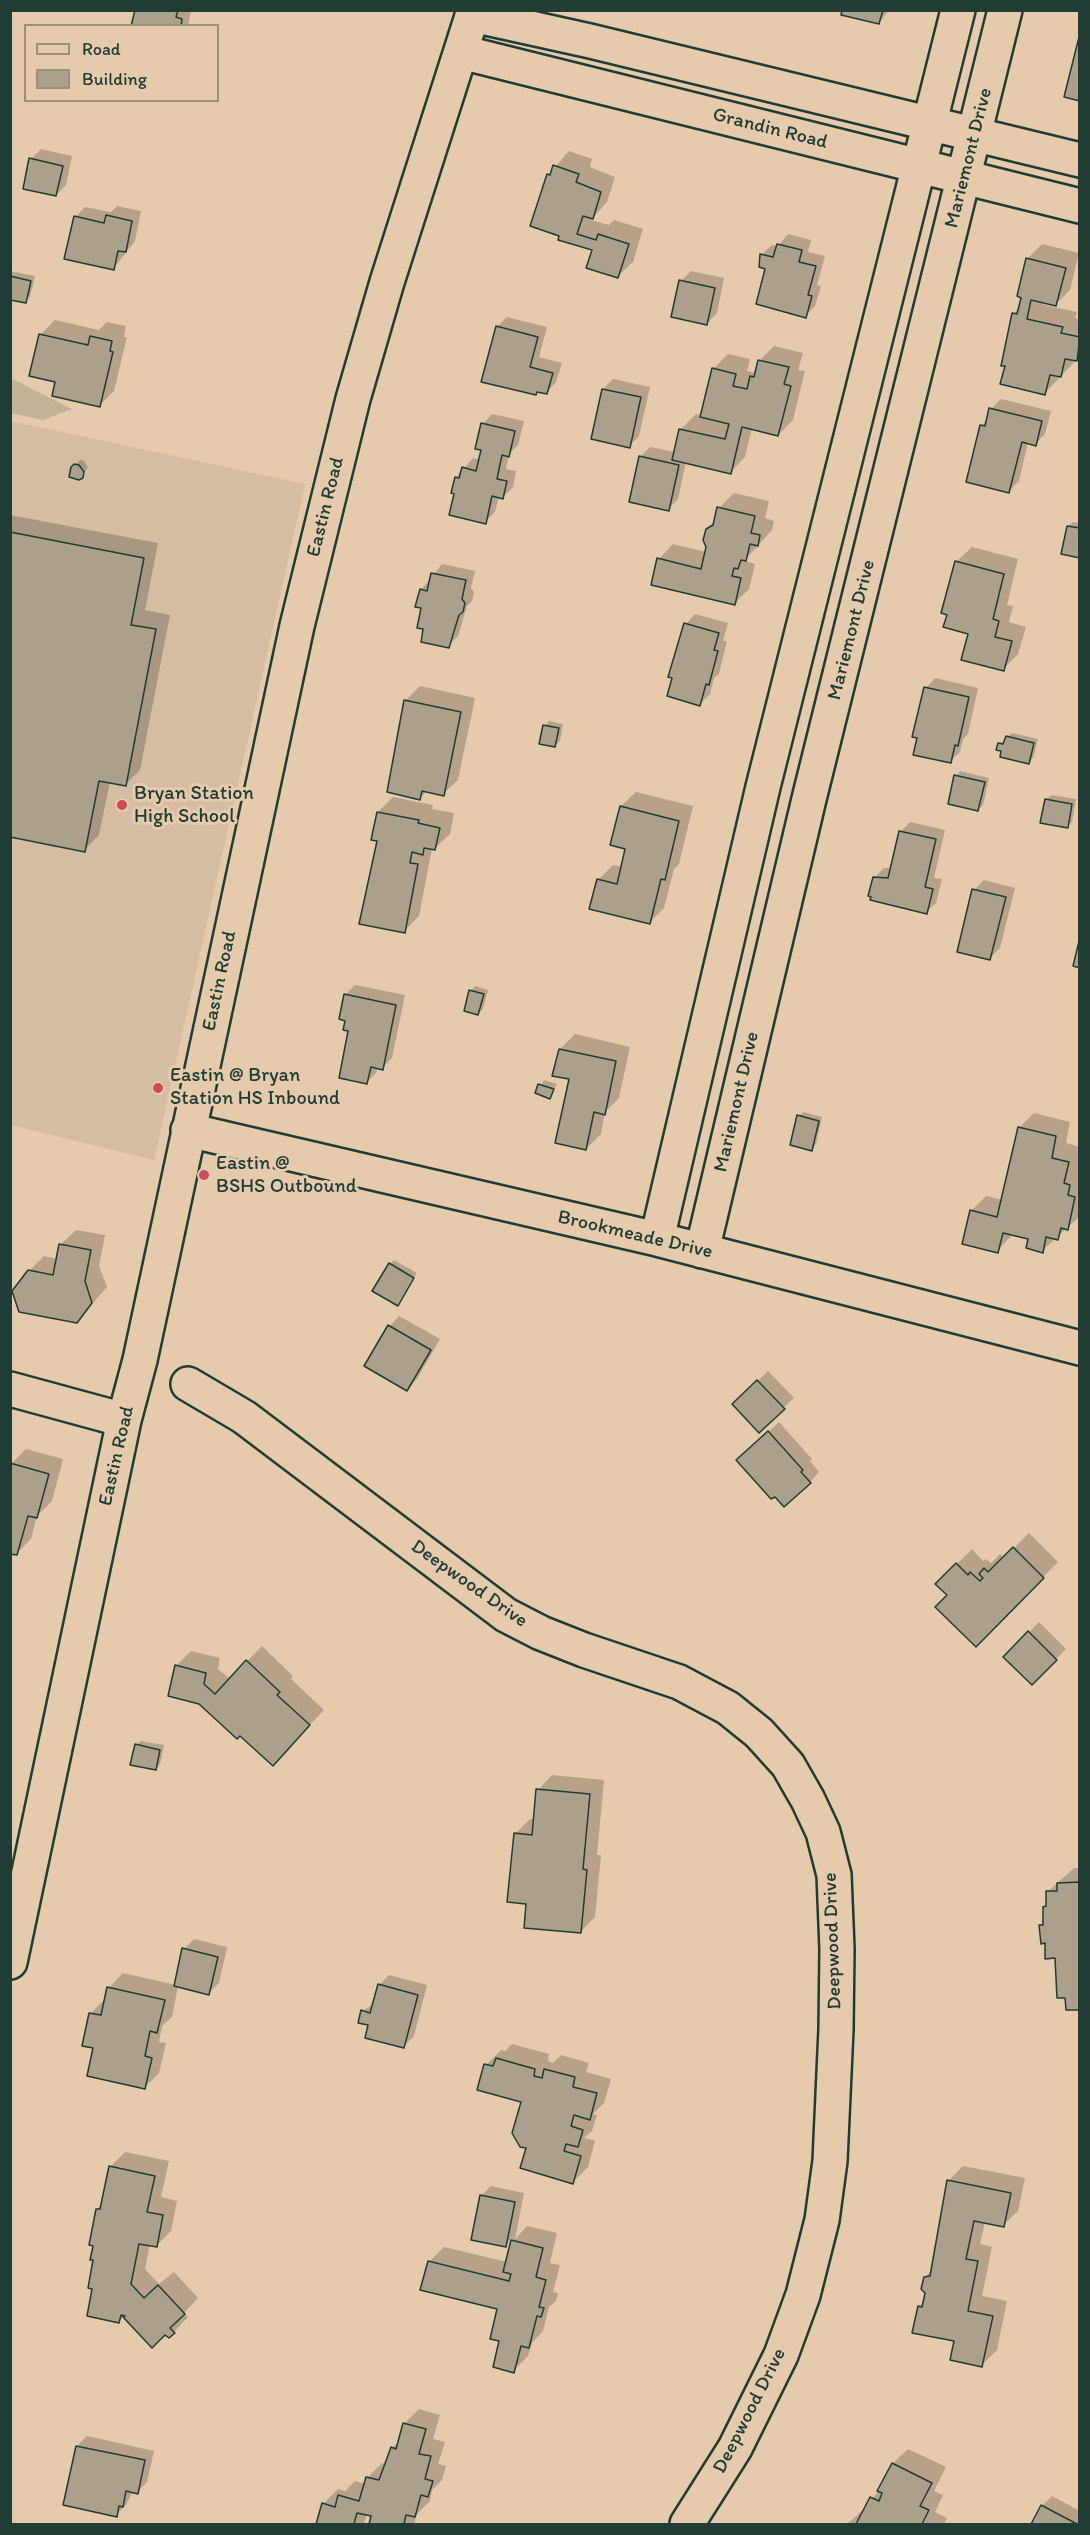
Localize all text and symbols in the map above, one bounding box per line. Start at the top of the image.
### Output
legend [24,24,219,102]
text: Road [82,38,121,60]
text: Building [82,68,147,90]
street label: Mariemont Drive [940,85,998,231]
street label: Grandin Road [710,103,830,155]
street label: Eastin Road [302,455,350,559]
street label: Mariemont Drive [823,557,881,703]
place label: Bryan Station High School [134,782,254,829]
marker: Bryan Station High School [115,798,129,812]
street label: Eastin Road [198,929,242,1033]
street label: Mariemont Drive [709,1029,765,1175]
place label: Eastin @ Bryan Station HS Inbound [170,1064,340,1111]
marker: Eastin @ Bryan Station HS Inbound [151,1081,165,1095]
place label: Eastin @ BSHS Outbound [216,1152,357,1199]
marker: Eastin @ BSHS Outbound [197,1168,211,1182]
street label: Brookmeade Drive [555,1205,715,1265]
street label: Eastin Road [94,1404,140,1508]
street label: Deepwood Drive [406,1535,532,1633]
street label: Deepwood Drive [819,1872,847,2010]
street label: Deepwood Drive [708,2344,792,2478]

